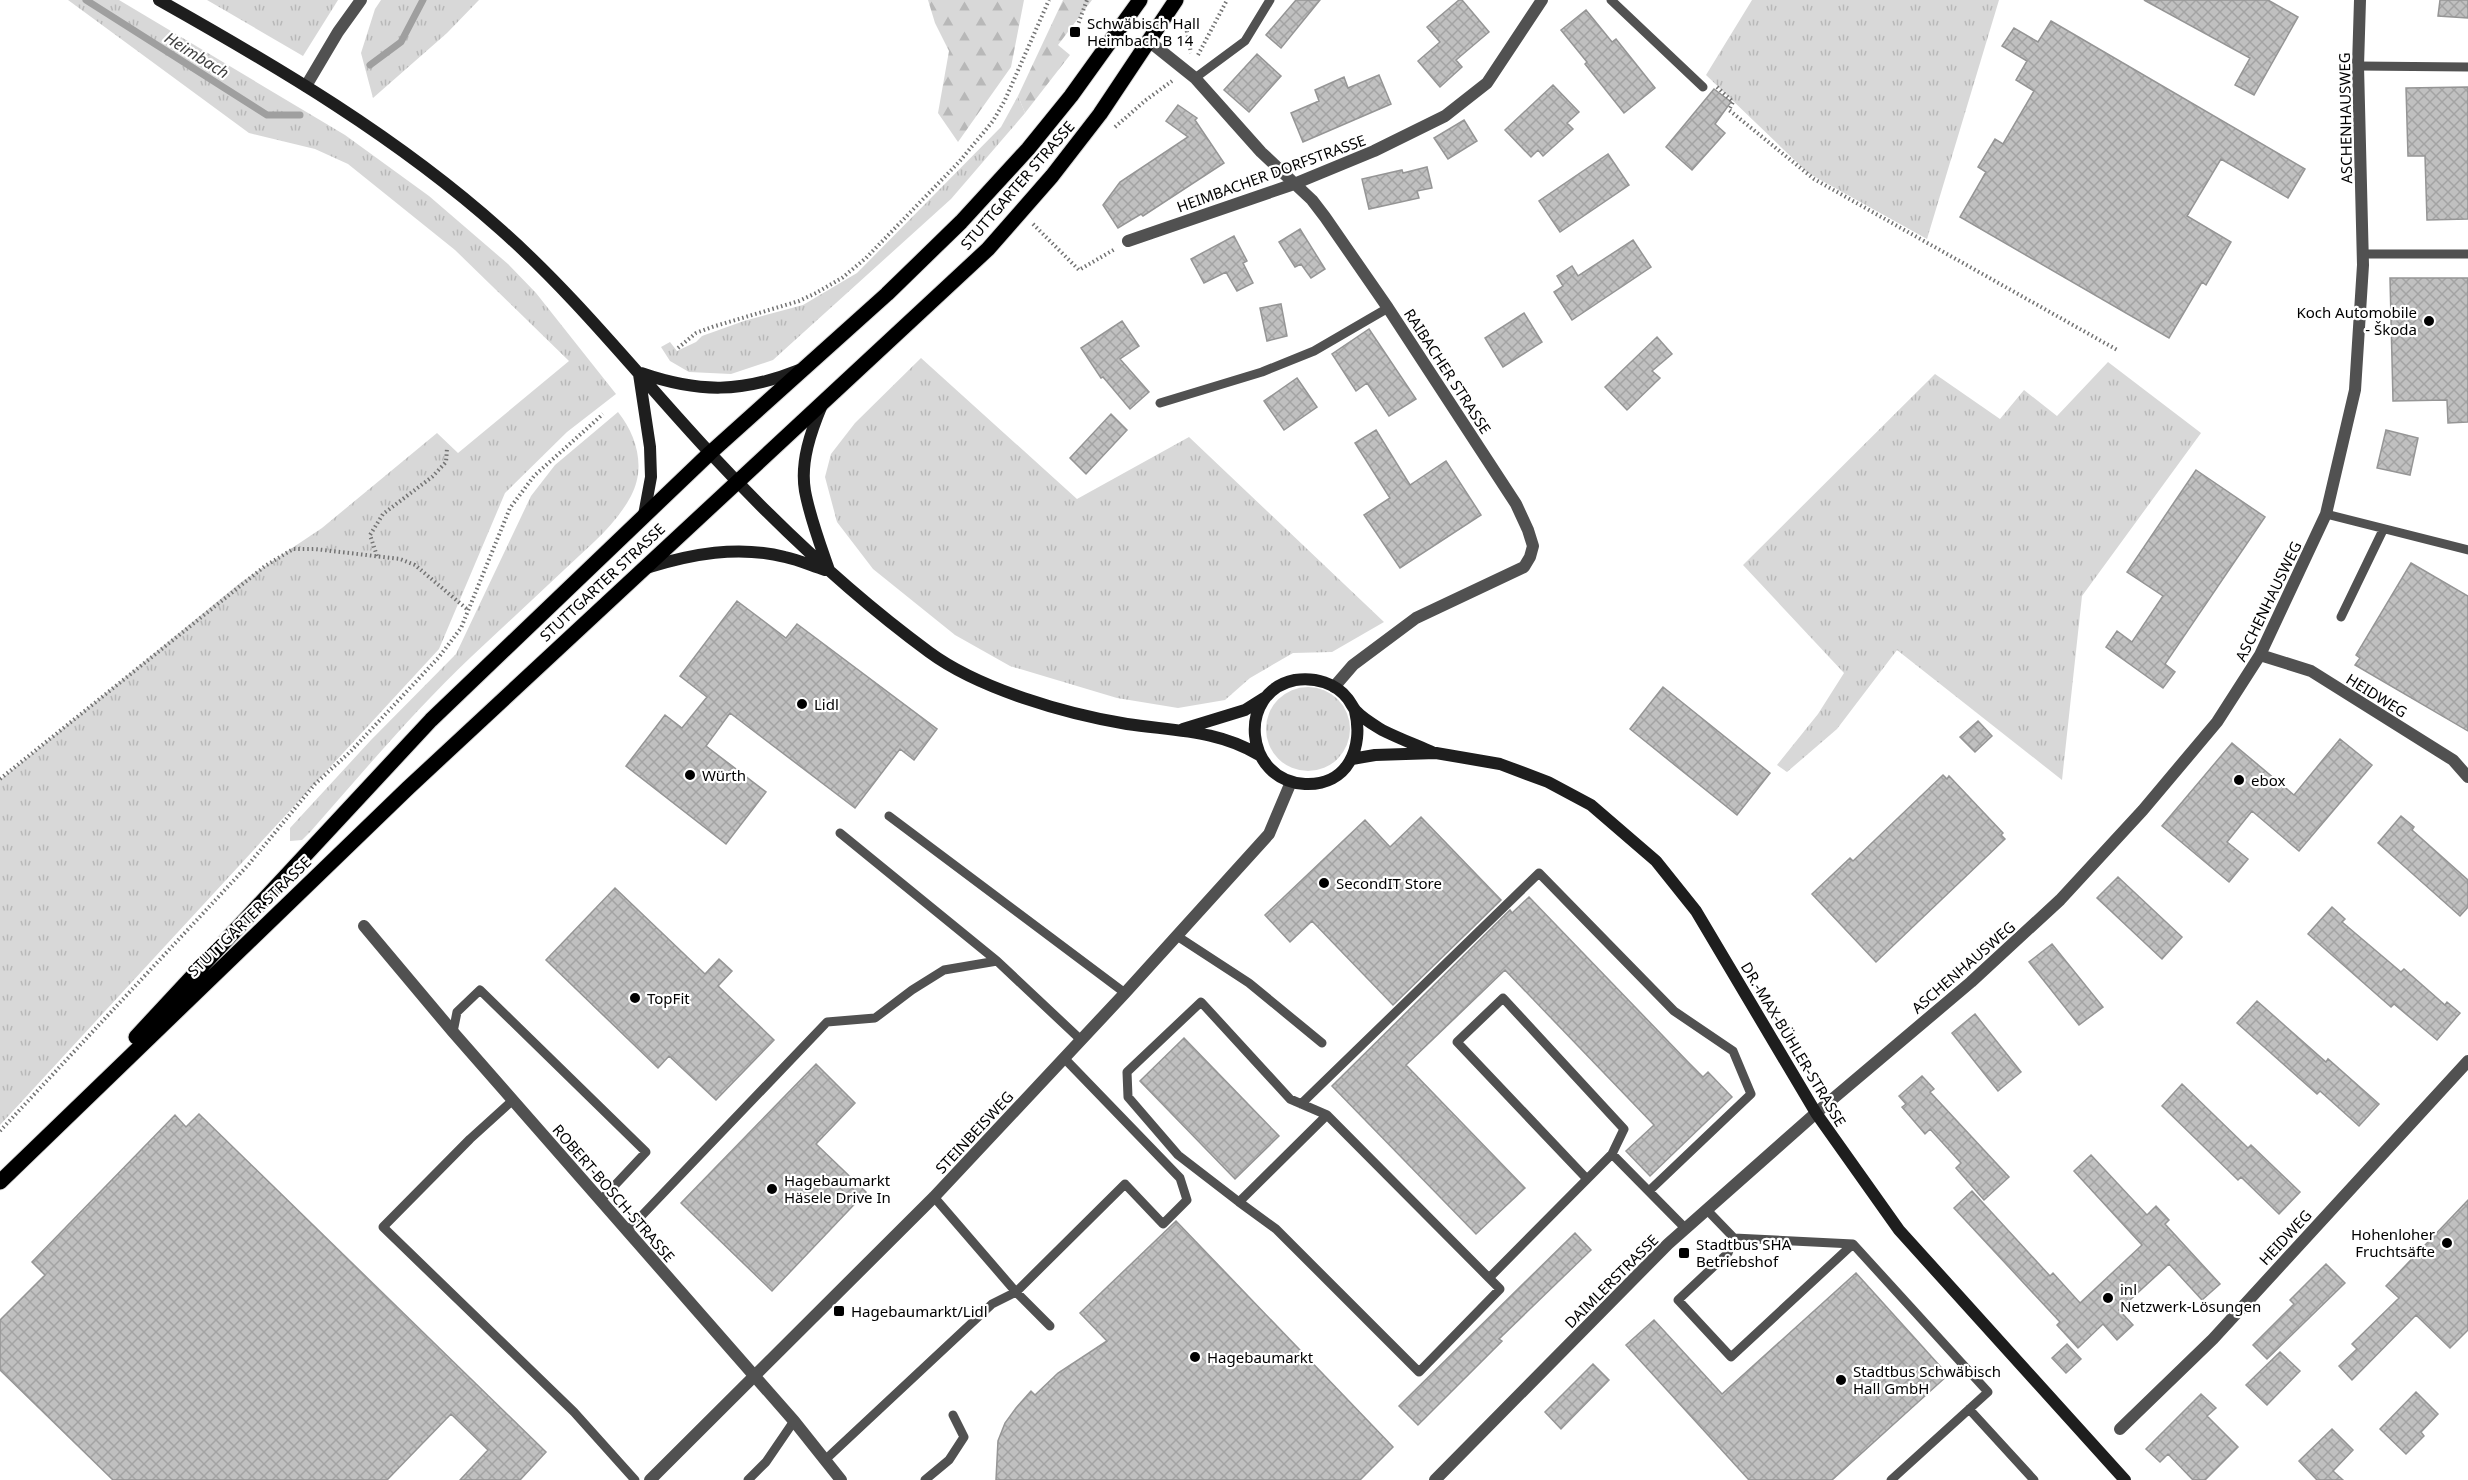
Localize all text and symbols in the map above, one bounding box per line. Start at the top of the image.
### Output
place label: Schwäbisch Hall Heimbach B 14 [1087,13,1200,50]
marker: Schwäbisch Hall Heimbach B 14 [1068,25,1082,39]
water label: Heimbach [161,27,233,83]
street label: ASCHENHAUSWEG [2334,52,2356,184]
street label: STUTTGARTER STRASSE [956,116,1078,254]
street label: HEIMBACHER DORFSTRASSE [1174,129,1368,217]
place label: Koch Automobile - Škoda [2296,302,2417,339]
street label: RAIBACHER STRASSE [1400,305,1496,437]
marker: Koch Automobile - Škoda [2422,314,2436,328]
street label: STUTTGARTER STRASSE [535,519,669,645]
street label: ASCHENHAUSWEG [2230,538,2306,664]
street label: HEIDWEG [2343,668,2411,722]
place label: Lidl [814,694,839,714]
marker: Lidl [795,697,809,711]
place label: Würth [702,765,746,785]
marker: Würth [683,768,697,782]
place label: ebox [2251,770,2285,790]
marker: ebox [2232,773,2246,787]
street label: STUTTGARTER STRASSE [183,852,315,980]
place label: SecondIT Store [1336,873,1442,893]
marker: SecondIT Store [1317,876,1331,890]
street label: ASCHENHAUSWEG [1907,916,2019,1018]
street label: DR.-MAX-BÜHLER-STRASSE [1737,958,1851,1130]
place label: TopFit [647,988,690,1008]
marker: TopFit [628,991,642,1005]
street label: STEINBEISWEG [931,1086,1017,1178]
street label: ROBERT-BOSCH-STRASSE [549,1120,679,1266]
place label: Hagebaumarkt Häsele Drive In [784,1170,891,1207]
marker: Hagebaumarkt Häsele Drive In [765,1182,779,1196]
street label: HEIDWEG [2254,1205,2316,1269]
place label: Hohenloher Fruchtsäfte [2351,1224,2435,1261]
street label: DAIMLERSTRASSE [1560,1230,1662,1332]
place label: Stadtbus SHA Betriebshof [1696,1234,1792,1271]
marker: Hohenloher Fruchtsäfte [2440,1236,2454,1250]
marker: Stadtbus SHA Betriebshof [1677,1246,1691,1260]
place label: inl Netzwerk-Lösungen [2120,1279,2261,1316]
marker: inl Netzwerk-Lösungen [2101,1291,2115,1305]
place label: Hagebaumarkt/Lidl [851,1301,988,1321]
marker: Hagebaumarkt/Lidl [832,1304,846,1318]
place label: Hagebaumarkt [1207,1347,1314,1367]
marker: Hagebaumarkt [1188,1350,1202,1364]
place label: Stadtbus Schwäbisch Hall GmbH [1853,1361,2001,1398]
marker: Stadtbus Schwäbisch Hall GmbH [1834,1373,1848,1387]

